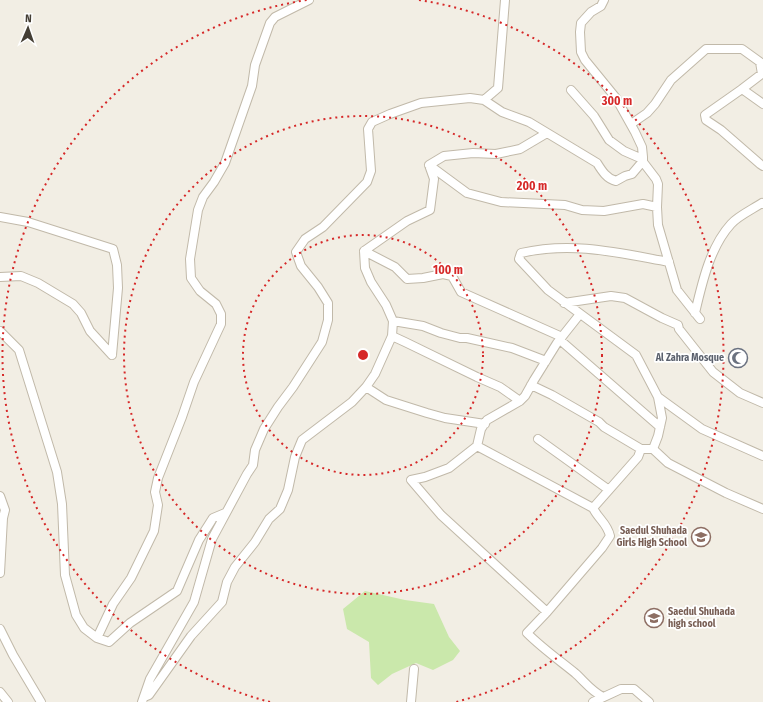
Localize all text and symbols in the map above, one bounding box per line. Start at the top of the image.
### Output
north arrow [8,8,48,48]
text: N [25,12,32,25]
text: 300 m [601,94,632,108]
text: 200 m [516,179,547,193]
text: 100 m [433,263,463,277]
mosque icon: Al Zahra Mosque [727,347,749,369]
centre of rings [356,348,370,362]
place label: Al Zahra Mosque [655,352,724,364]
place label: Saedul Shuhada Girls High School [617,525,687,549]
school or university icon: Saedul Shuhada Girls High School [690,526,712,548]
place label: Saedul Shuhada high school [668,606,735,630]
school or university icon: Saedul Shuhada high school [643,607,665,629]

